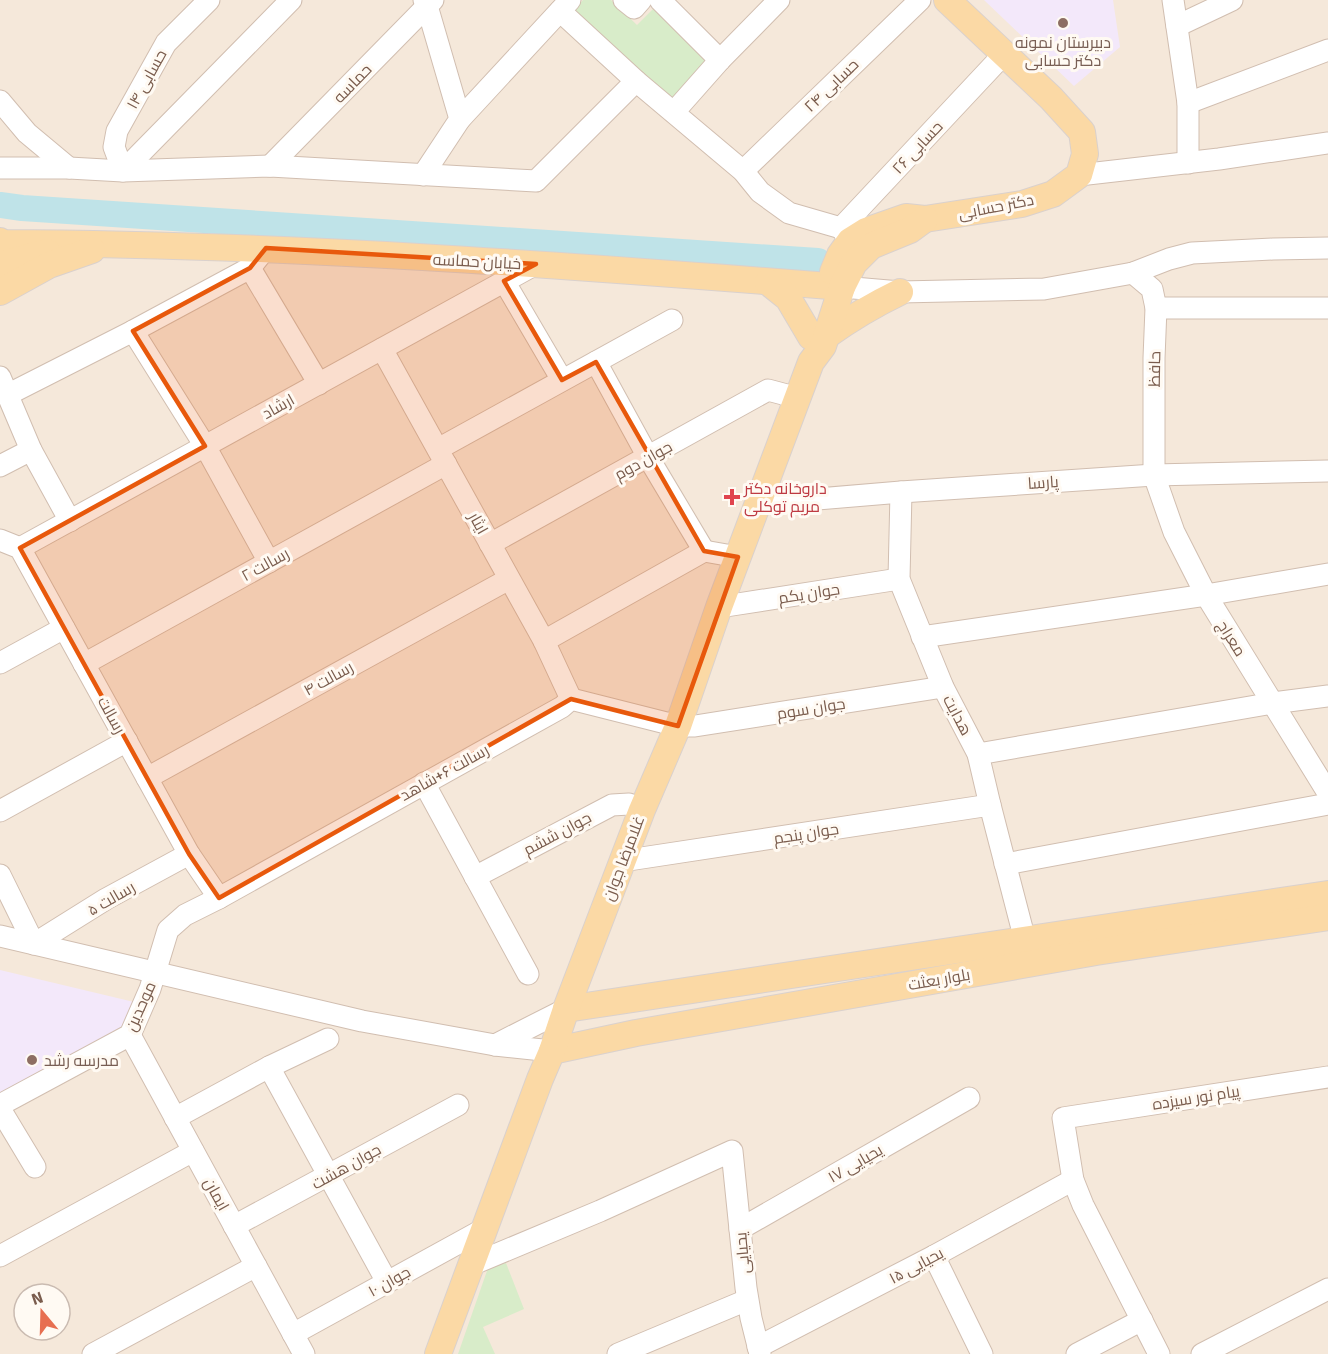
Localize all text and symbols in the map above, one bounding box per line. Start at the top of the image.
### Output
marker: دبیرستان نمونه دکتر حسابی [1056,16,1070,30]
place label: دبیرستان نمونه دکتر حسابی [1015,33,1111,71]
street label: حسابی ۱۴ [122,46,171,113]
street label: حسابی ۲۴ [800,55,863,117]
street label: حماسه [329,60,376,108]
street label: حسابی ۲۶ [888,117,947,178]
street label: دکتر حسابی [957,190,1036,224]
street label: خیابان حماسه [432,250,522,274]
street label: حافظ [1145,351,1165,387]
street label: ارشاد [259,390,298,424]
street label: جوان دوم [611,437,676,486]
street label: پارسا [1027,472,1060,495]
place label: داروخانه دکتر مریم توکلی [743,479,827,518]
marker: داروخانه دکتر مریم توکلی [725,490,739,504]
street label: ایثار [464,508,492,538]
street label: رسالت ۲ [238,544,293,586]
street label: جوان یکم [777,579,841,610]
street label: معراج [1212,617,1250,661]
street label: رسالت ۴ [300,657,357,701]
street label: هدایت [938,692,976,739]
street label: رسالت [93,693,129,738]
street label: جوان سوم [775,694,847,725]
street label: رسالت ۶+شاهد [396,740,492,806]
street label: جوان ششم [520,808,595,861]
street label: غلامرضا جوان [599,813,649,904]
street label: جوان پنجم [772,819,840,850]
street label: رسالت ۵ [84,877,139,921]
street label: بلوار بعثت [907,965,972,995]
street label: موحدین [121,978,161,1034]
place label: مدرسه رشد [44,1051,119,1071]
marker: مدرسه رشد [25,1053,39,1067]
street label: پیام نور سیزده [1151,1081,1242,1116]
street label: جوان هشت [308,1140,385,1194]
street label: یحیایی ۱۷ [824,1140,887,1188]
street label: ایمان [199,1174,233,1215]
street label: یحیایی [731,1231,755,1275]
street label: یحیایی ۱۵ [886,1243,948,1289]
street label: جوان ۱۰ [365,1262,414,1302]
north arrow [12,1282,72,1342]
text: N [29,1287,46,1310]

